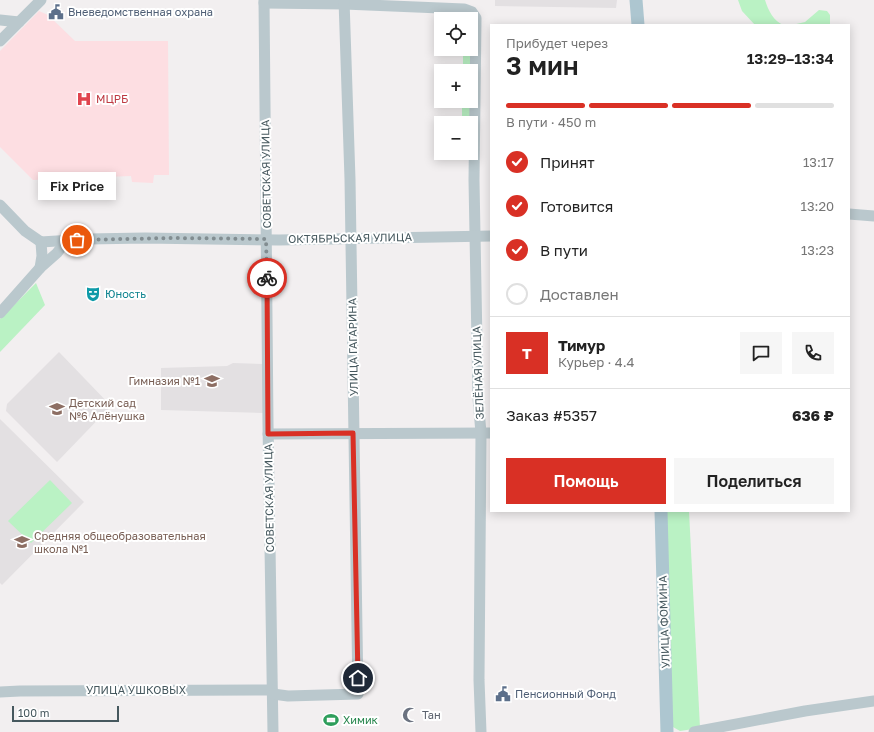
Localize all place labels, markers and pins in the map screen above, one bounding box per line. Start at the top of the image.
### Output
public building icon: Вневедомственная охрана [47,3,65,21]
place label: Вневедомственная охрана [68,5,213,18]
hospital icon: МЦРБ [75,90,93,108]
place label: МЦРБ [96,92,128,105]
callout: Fix Price [38,172,116,200]
pin [60,223,94,257]
theatre icon: Юность [84,285,102,303]
place label: Юность [105,287,146,300]
school or university icon: Гимназия №1 [203,372,221,390]
place label: Гимназия №1 [129,374,200,387]
place label: Детский сад №6 Алёнушка [69,396,145,422]
school or university icon: Детский сад №6 Алёнушка [48,400,66,418]
place label: Средняя общеобразовательная школа №1 [34,529,206,555]
school or university icon: Средняя общеобразовательная школа №1 [13,533,31,551]
pin [341,661,375,695]
public building icon: Пенсионный Фонд [494,685,512,703]
place label: Пенсионный Фонд [515,687,616,700]
mosque icon: Тан [401,706,419,724]
place label: Тан [422,708,441,721]
sports icon: Химик [322,711,340,729]
place label: Химик [343,713,379,726]

